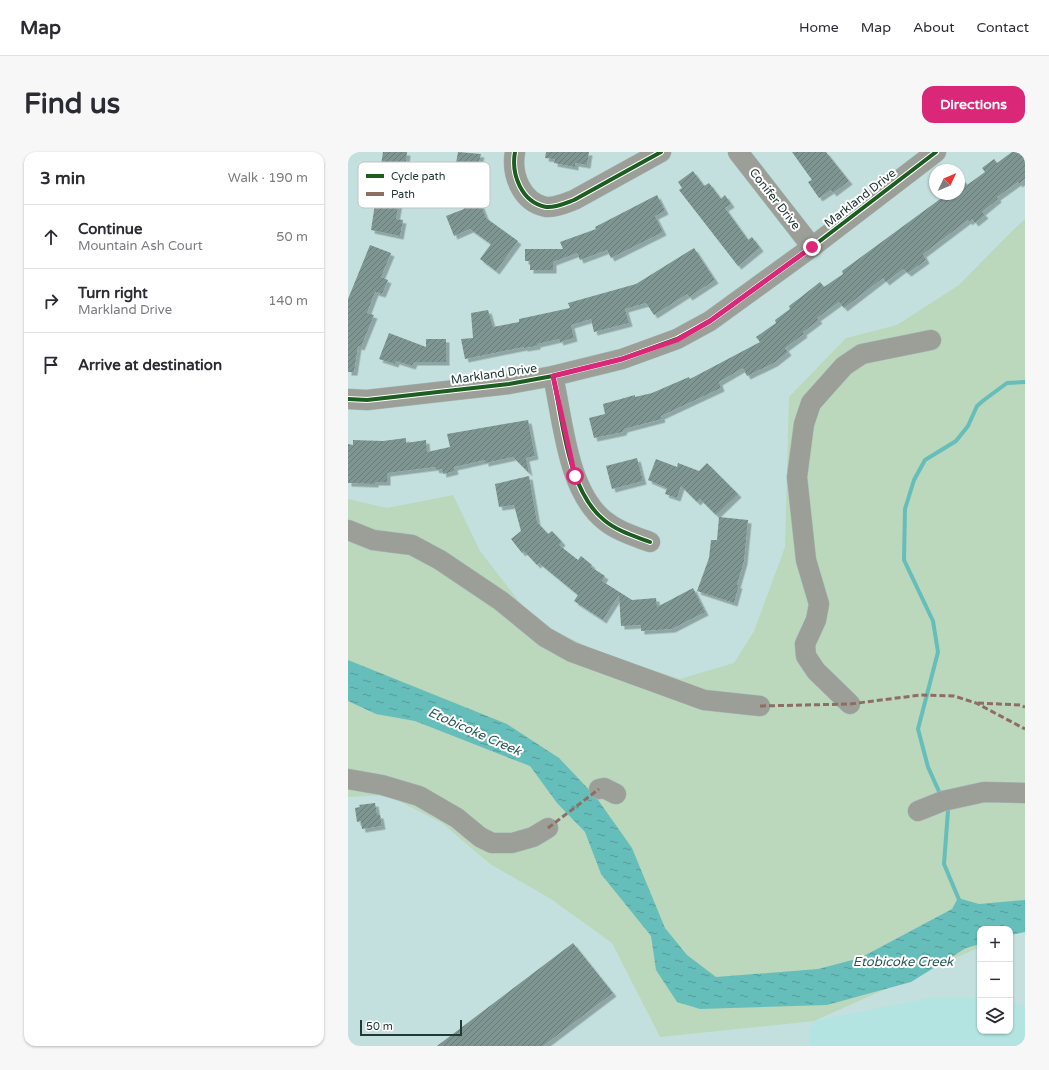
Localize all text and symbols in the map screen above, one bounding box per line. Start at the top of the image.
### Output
text: Map [20,17,61,39]
text: Home [799,19,839,36]
text: Map [861,19,891,36]
text: About [913,19,955,36]
text: Contact [977,19,1029,36]
button: Directions [922,86,1025,123]
text: Find us [24,87,120,121]
legend [358,162,490,208]
north arrow [929,164,965,200]
street label: Conifer Drive [747,166,803,233]
street label: Markland Drive [822,166,899,230]
text: 3 min [40,168,85,189]
text: Walk · 190 m [228,170,308,186]
text: Cycle path [391,170,446,183]
text: Path [391,188,415,201]
text: Continue [78,220,142,238]
icon: ahead [40,226,62,248]
text: 50 m [276,229,308,245]
text: Mountain Ash Court [78,238,203,254]
route end [803,238,821,256]
text: Turn right [78,284,148,302]
icon: right [40,290,62,312]
text: 140 m [268,293,308,309]
text: Markland Drive [78,302,172,318]
icon: arrive [40,354,62,376]
text: Arrive at destination [78,356,222,374]
street label: Markland Drive [450,361,538,387]
route start [566,467,584,485]
water label: Etobicoke Creek [426,704,524,760]
map controls [977,926,1013,1034]
button: + [977,926,1013,962]
water label: Etobicoke Creek [853,954,954,970]
button: − [977,962,1013,998]
button: layers [977,998,1013,1034]
scale bar [360,1018,462,1037]
text: 50 m [366,1020,393,1033]

